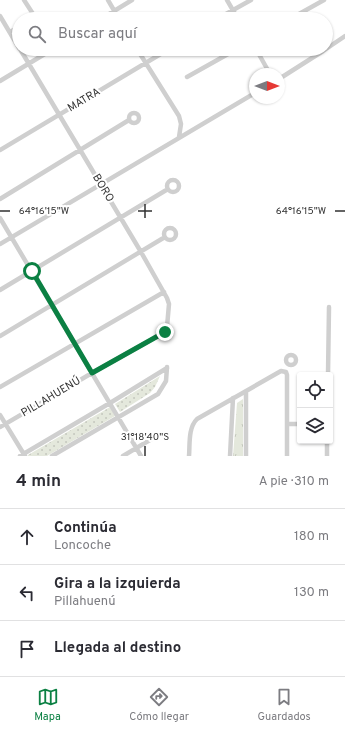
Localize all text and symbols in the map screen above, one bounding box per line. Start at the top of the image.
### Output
search box [12,12,333,56]
icon: search [26,23,48,45]
text: Buscar aquí [58,25,137,44]
north arrow [249,68,285,104]
street label: MATRA [65,85,103,115]
street label: BORO [89,171,117,205]
text: 64°16'15"W [19,205,69,218]
text: 64°16'15"W [276,205,326,218]
route start [23,262,41,280]
route end [156,323,174,341]
map controls [297,372,333,444]
button: locate [297,372,333,408]
street label: PILLAHUENÚ [18,373,83,420]
button: layers [297,408,333,444]
text: 31°18'40"S [121,431,169,444]
text: 4 min [16,471,61,493]
text: A pie · 310 m [259,474,329,490]
text: Continúa [54,519,116,538]
icon: ahead [16,526,38,548]
text: 180 m [294,529,329,545]
text: Loncoche [54,538,111,554]
text: Gira a la izquierda [54,575,181,594]
icon: left [16,582,38,604]
text: 130 m [294,585,329,601]
text: Pillahuenú [54,594,115,610]
icon: arrive [16,638,38,660]
text: Llegada al destino [54,639,181,658]
tab: Mapa [34,686,61,724]
tab: Cómo llegar [129,686,189,724]
tab: Guardados [258,686,311,724]

